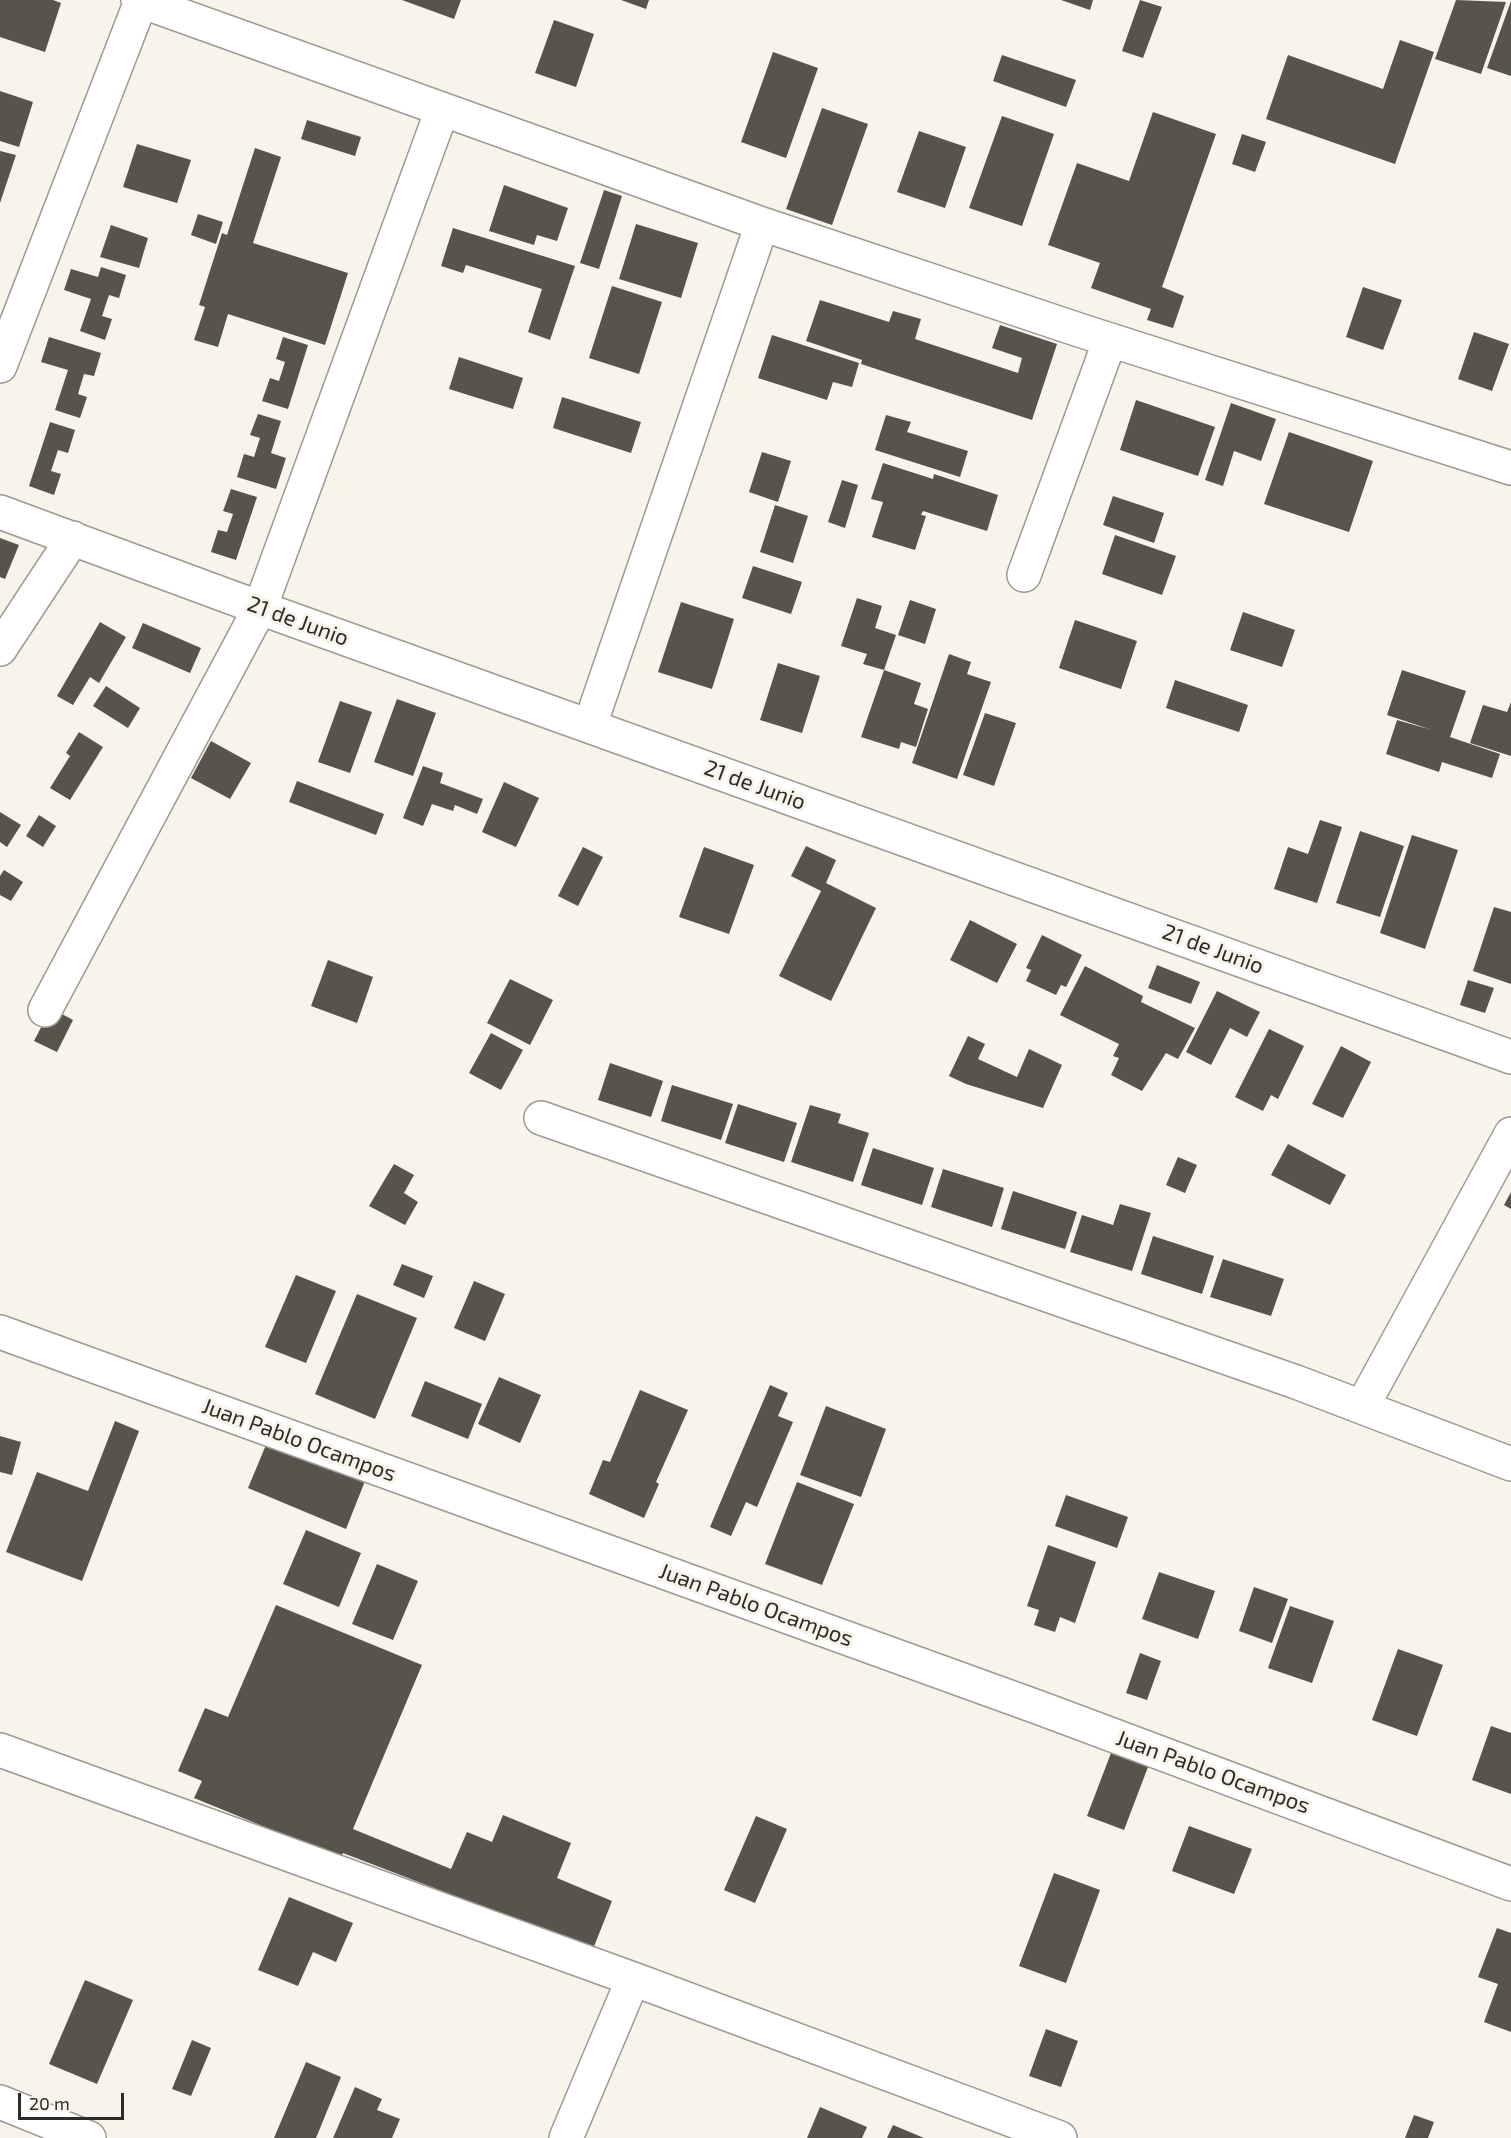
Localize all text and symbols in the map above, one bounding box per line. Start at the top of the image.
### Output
street label: 21 de Junio [244,590,352,652]
street label: 21 de Junio [701,754,809,816]
street label: 21 de Junio [1159,918,1267,980]
street label: Juan Pablo Ocampos [198,1393,400,1487]
street label: Juan Pablo Ocampos [655,1558,857,1652]
street label: Juan Pablo Ocampos [1112,1725,1314,1819]
scale bar [21,2081,128,2119]
text: 20 m [29,2092,70,2114]

